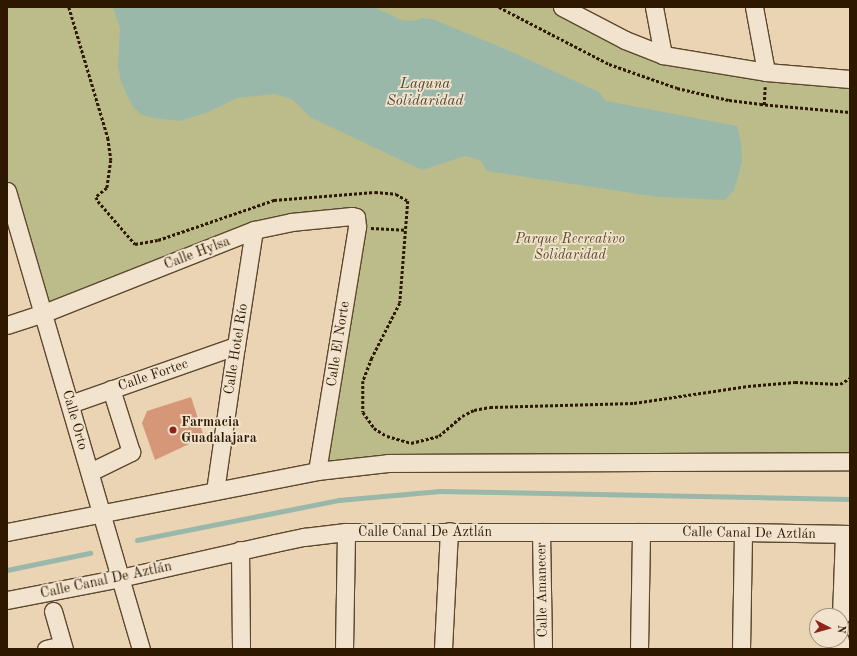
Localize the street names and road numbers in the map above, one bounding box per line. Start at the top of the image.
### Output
street label: Calle Hylsa [162,233,232,273]
street label: Calle El Norte [323,300,353,388]
street label: Calle Hotel Río [221,302,251,396]
street label: Calle Fortec [116,355,190,395]
street label: Calle Orto [58,388,92,452]
street label: Calle Canal De Aztlán [682,523,816,543]
street label: Calle Canal De Aztlán [358,524,492,540]
street label: Calle Amanecer [533,542,551,638]
street label: Calle Canal De Aztlán [39,558,173,602]

